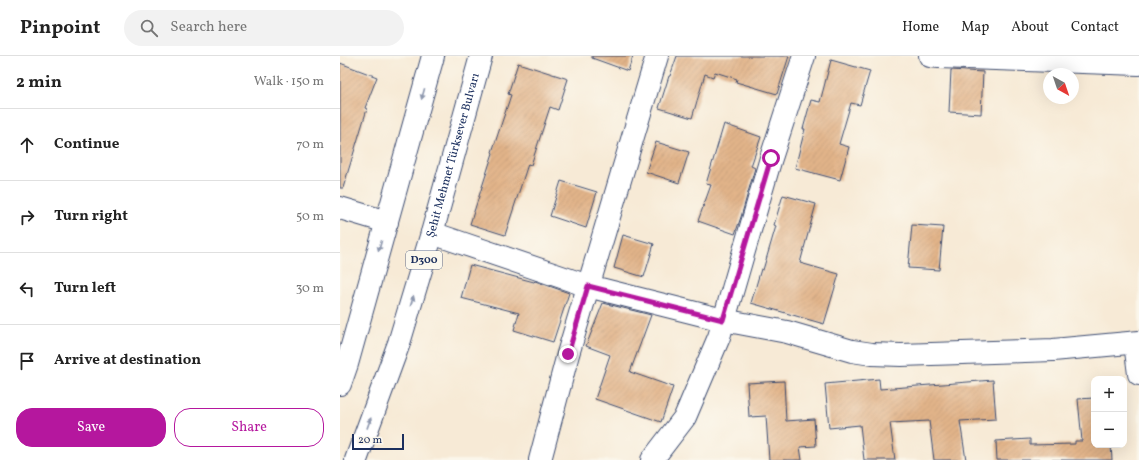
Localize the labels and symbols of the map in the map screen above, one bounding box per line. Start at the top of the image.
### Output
north arrow [1043,68,1079,104]
street label: Şehit Mehmet Türksever Bulvarı [423,71,484,240]
one-way arrow [420,88,426,100]
route start [762,149,780,167]
one-way arrow [377,240,383,252]
road number: D300 [406,251,442,269]
one-way arrow [409,294,415,306]
route end [559,345,577,363]
one-way arrow [367,417,373,429]
scale bar [352,432,404,451]

